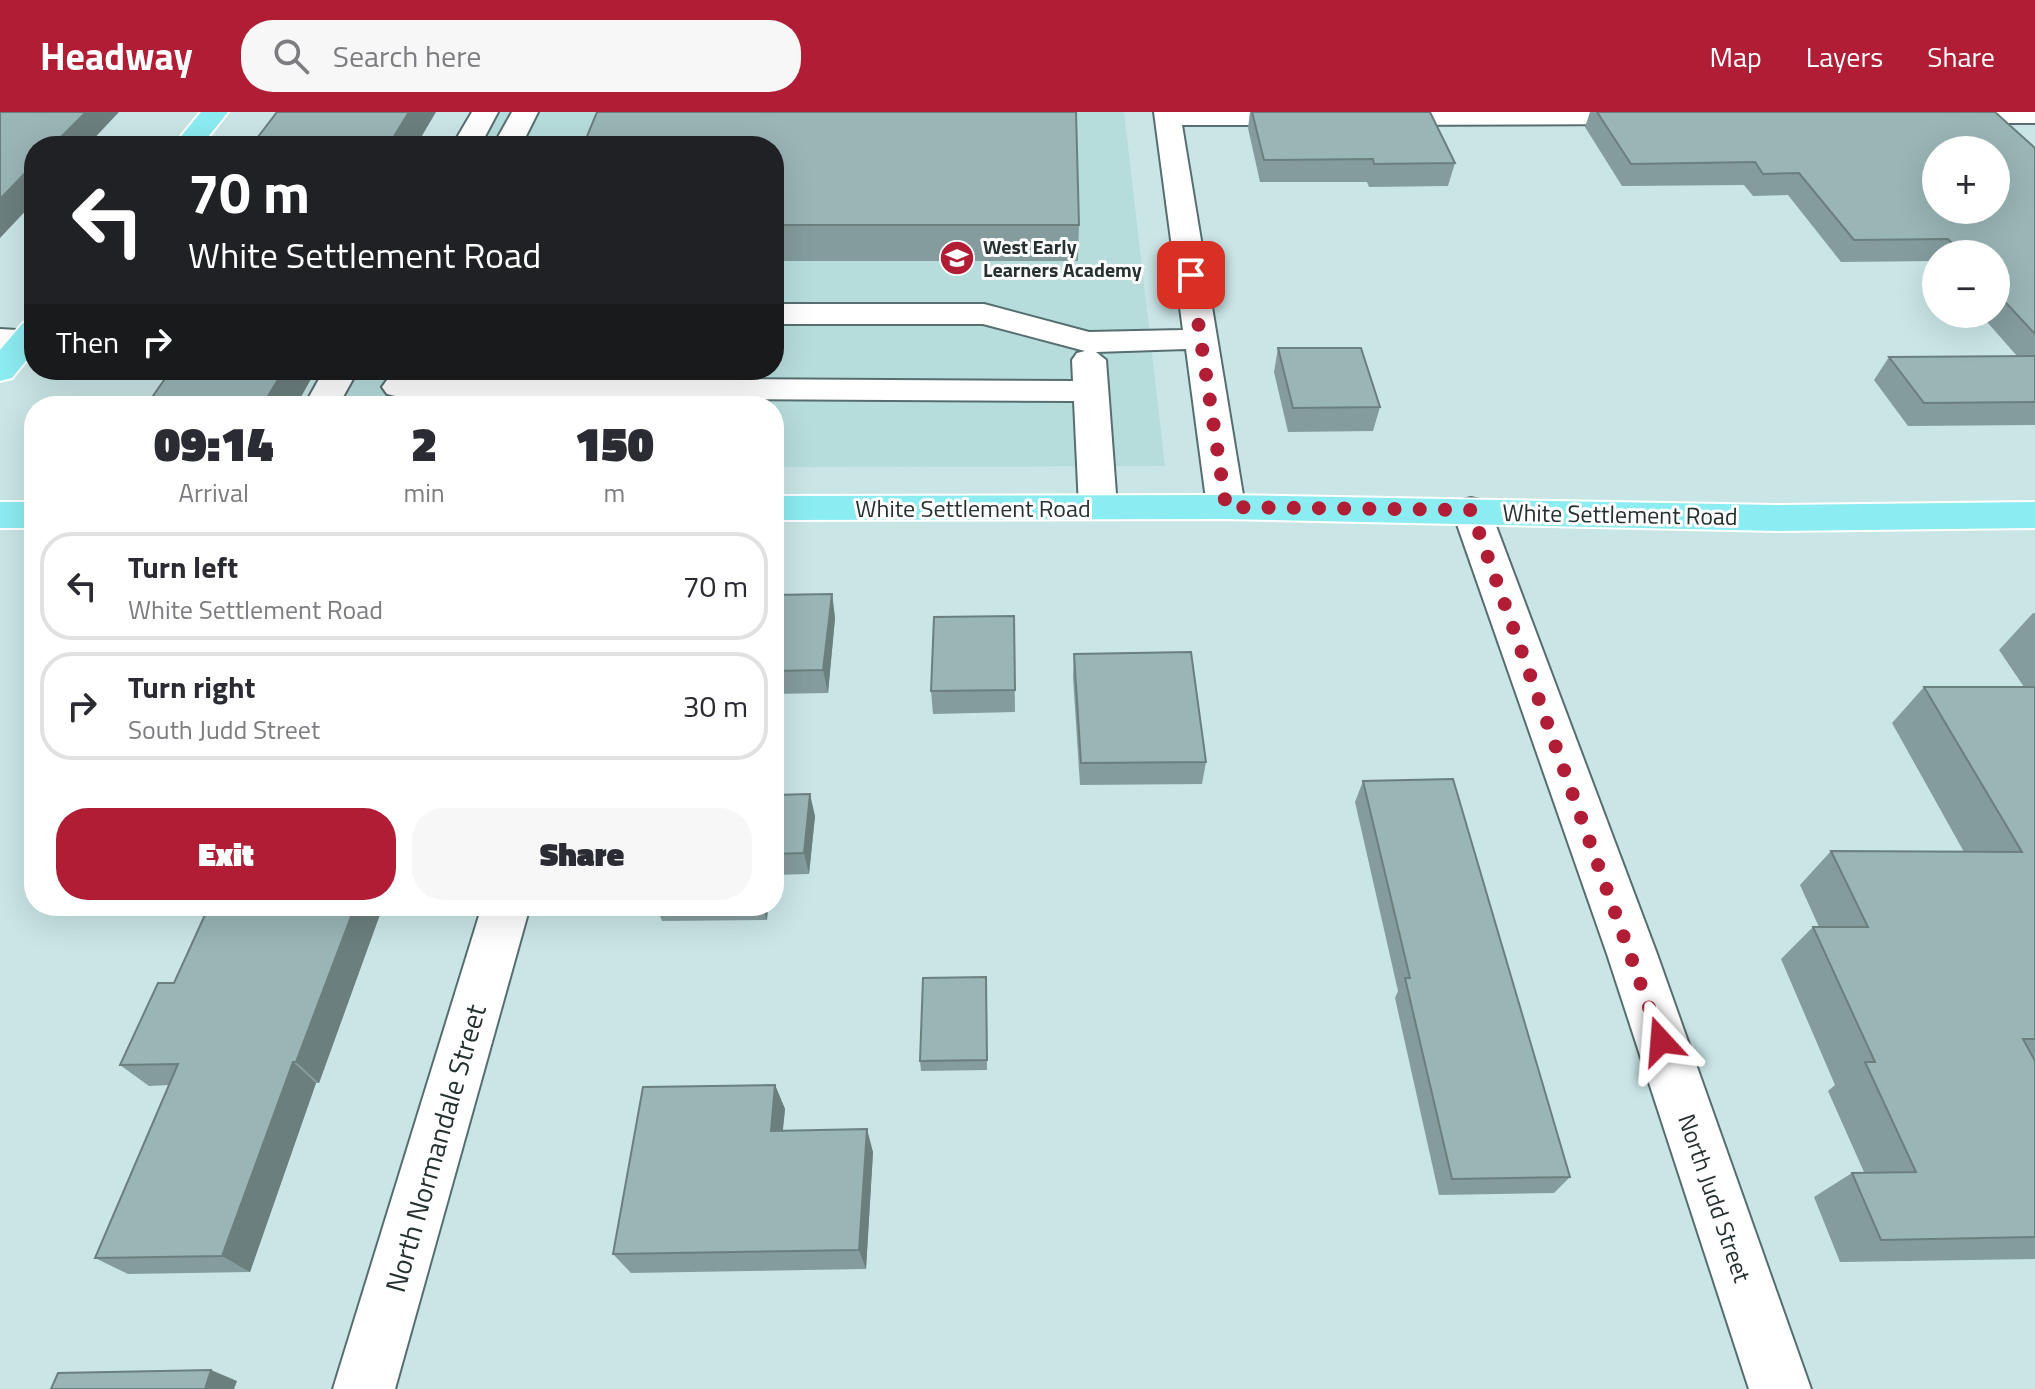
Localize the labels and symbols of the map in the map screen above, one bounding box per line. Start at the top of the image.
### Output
place label: West Early Learners Academy [983,231,1142,285]
school or university icon: West Early Learners Academy [938,239,976,277]
pin [1157,241,1225,309]
street label: White Settlement Road [855,490,1091,526]
street label: White Settlement Road [1502,494,1738,534]
street label: North Normandale Street [373,999,497,1297]
position arrow [1619,999,1703,1083]
street label: North Judd Street [1669,1109,1761,1288]

